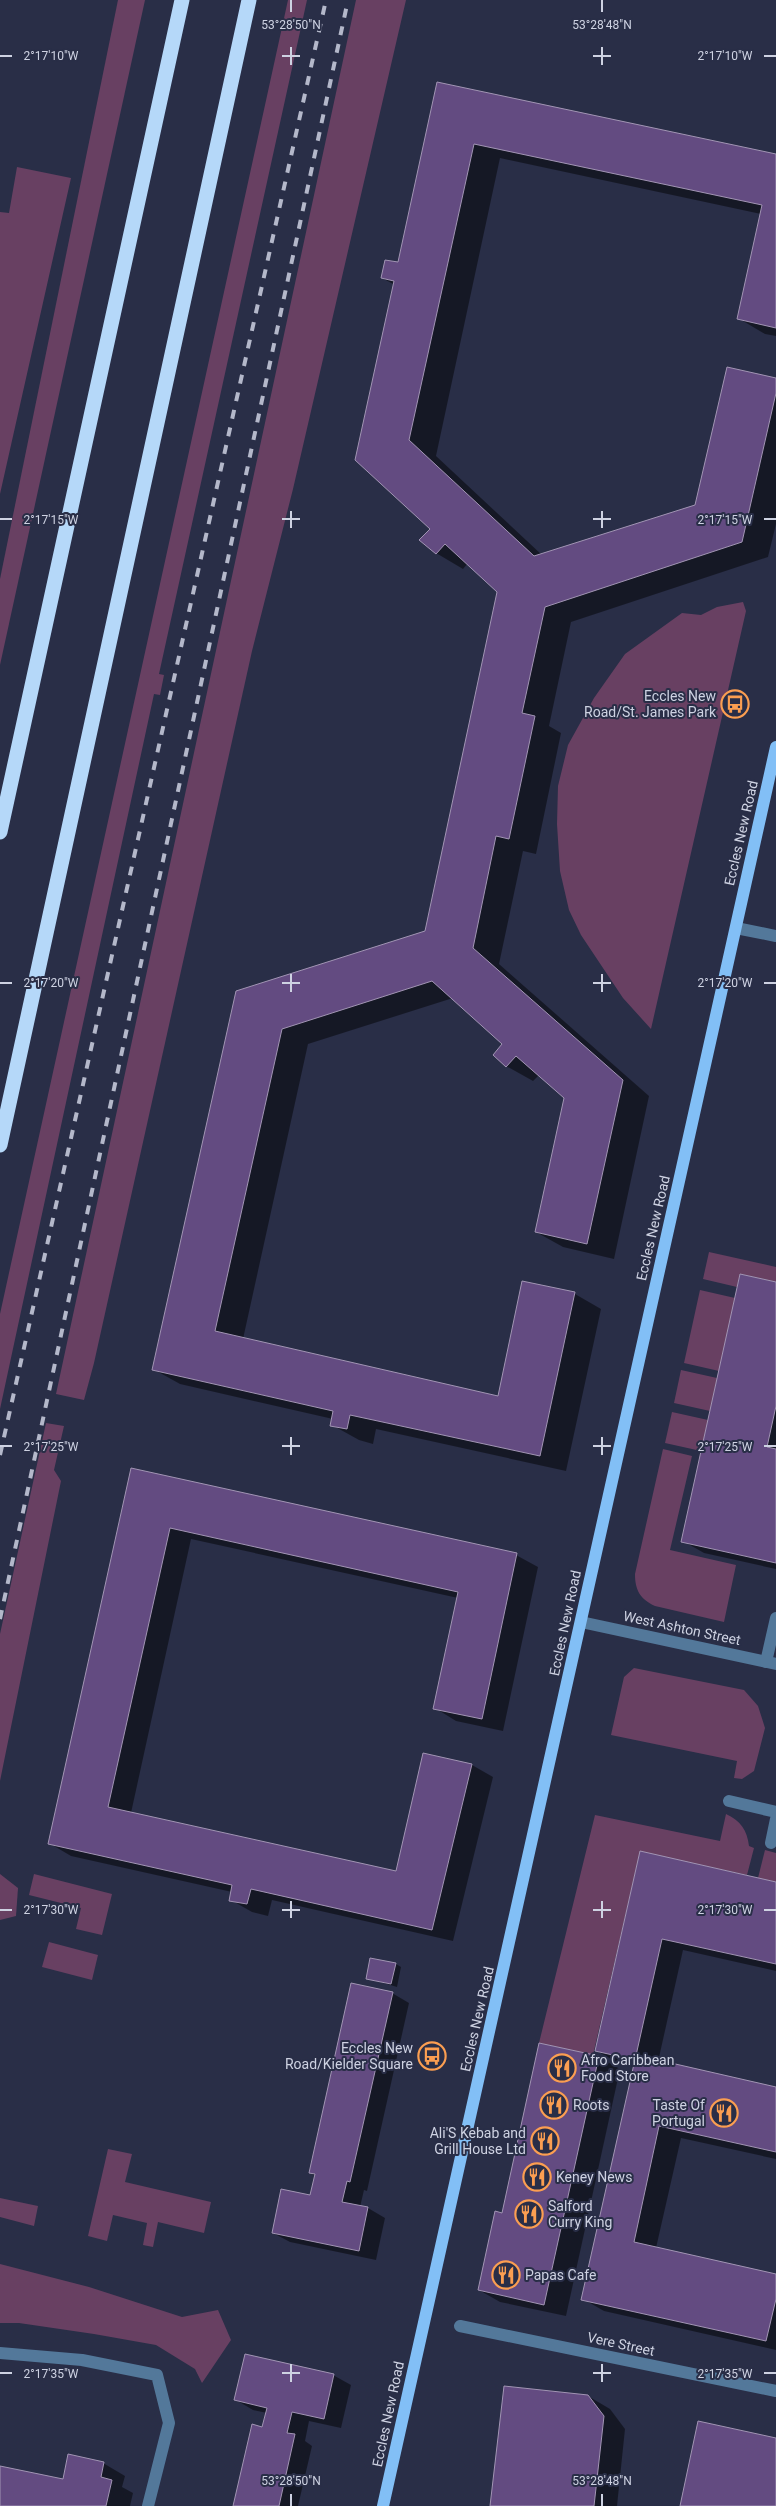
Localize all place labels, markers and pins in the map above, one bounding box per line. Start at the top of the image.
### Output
place label: Eccles New Road/St. James Park [584,688,717,720]
bus stop icon: Eccles New Road/St. James Park [720,689,750,719]
place label: Eccles New Road/Kielder Square [285,2040,413,2072]
bus stop icon: Eccles New Road/Kielder Square [417,2041,447,2071]
place label: Afro Caribbean Food Store [581,2052,674,2084]
restaurant icon: Afro Caribbean Food Store [547,2053,577,2083]
restaurant icon: Roots [539,2090,569,2120]
place label: Roots [573,2097,609,2113]
place label: Taste Of Portugal [652,2097,705,2129]
restaurant icon: Taste Of Portugal [709,2098,739,2128]
place label: Ali'S Kebab and Grill House Ltd [430,2125,526,2157]
restaurant icon: Ali'S Kebab and Grill House Ltd [530,2126,560,2156]
restaurant icon: Keney News [522,2162,552,2192]
place label: Keney News [556,2169,632,2185]
place label: Salford Curry King [548,2198,612,2230]
restaurant icon: Salford Curry King [514,2199,544,2229]
restaurant icon: Papas Cafe [491,2260,521,2290]
place label: Papas Cafe [525,2267,596,2283]

